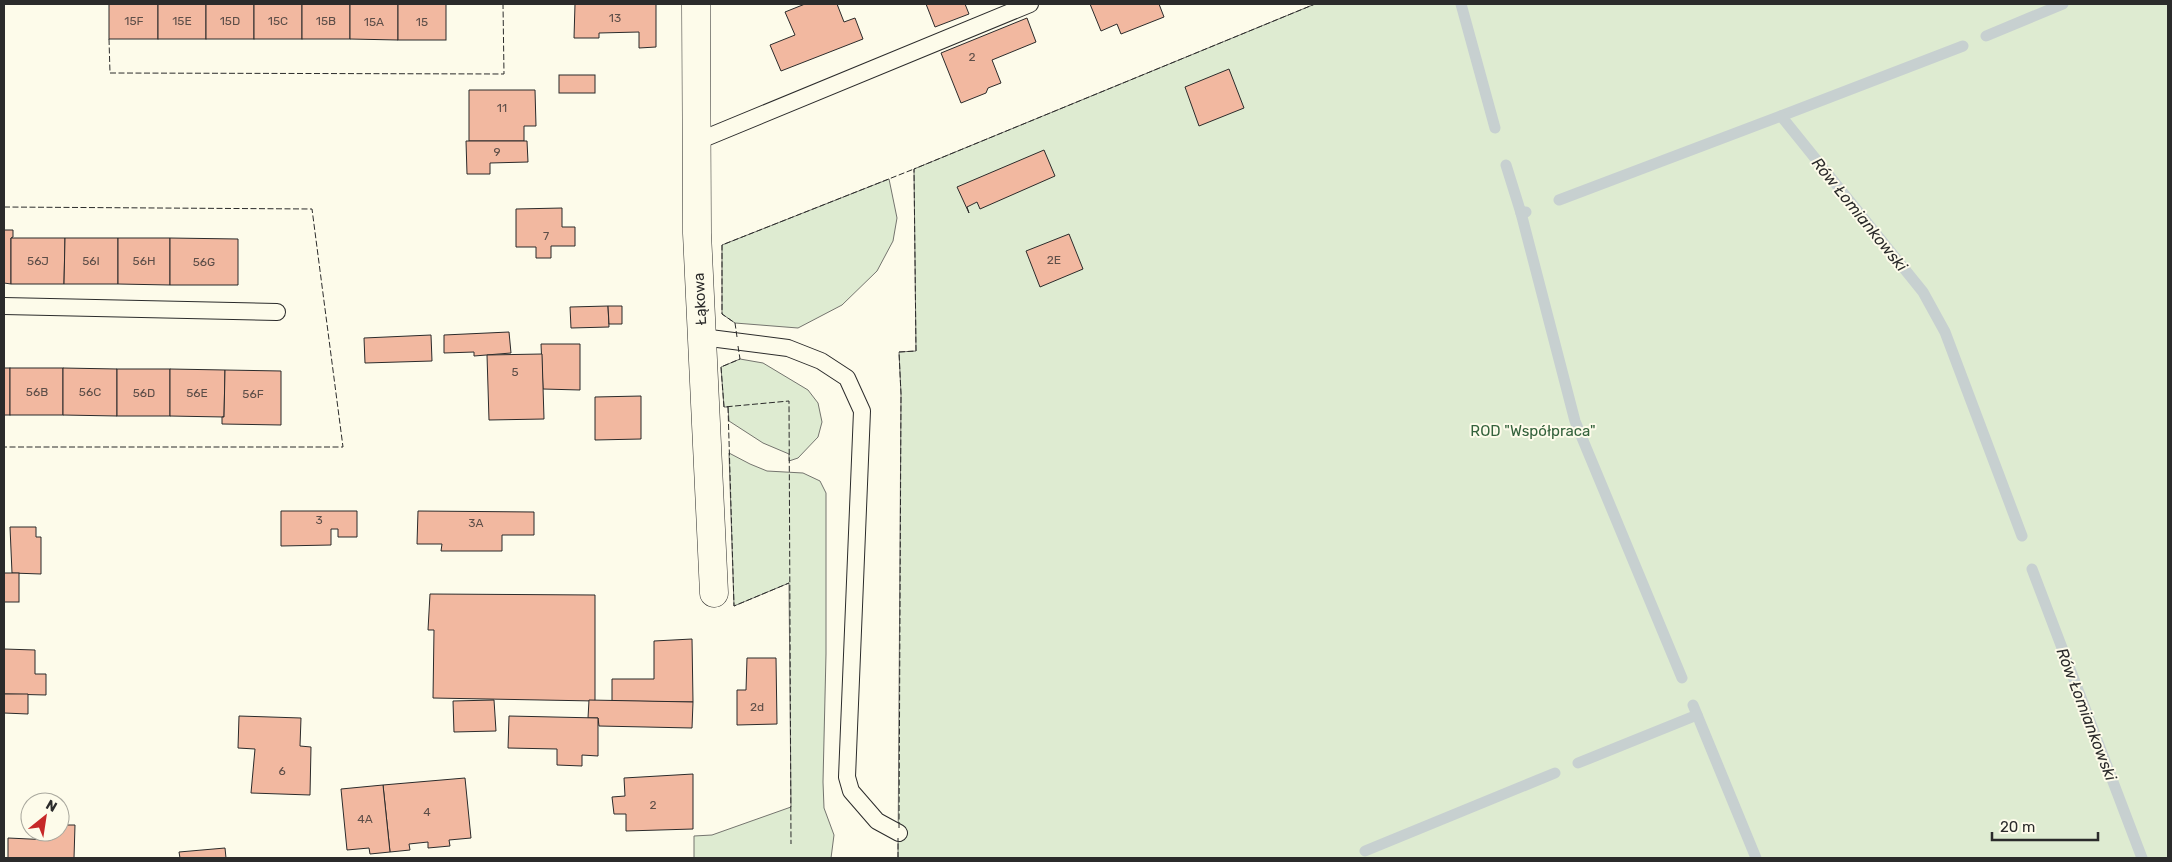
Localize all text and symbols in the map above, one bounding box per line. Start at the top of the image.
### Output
house number: 13 [609,11,621,25]
house number: 15F [124,14,144,28]
house number: 15E [172,14,192,28]
house number: 15D [220,14,240,28]
house number: 15C [268,14,288,28]
house number: 15B [316,14,336,28]
house number: 15A [364,15,384,29]
house number: 15 [416,15,428,29]
house number: 2 [968,50,976,64]
house number: 11 [497,101,507,115]
house number: 9 [493,145,501,159]
water label: Rów Łomiankowski [1808,154,1912,276]
house number: 7 [543,229,549,243]
house number: 2E [1047,253,1061,267]
house number: 56J [27,254,49,268]
house number: 56I [82,254,100,268]
house number: 56H [133,254,155,268]
house number: 56G [193,255,215,269]
street label: Łąkowa [690,272,710,326]
house number: 5 [511,365,519,379]
house number: 56B [26,385,48,399]
house number: 56C [79,385,101,399]
house number: 56D [133,386,155,400]
house number: 56E [186,386,208,400]
house number: 56F [242,387,264,401]
park label: ROD "Współpraca" [1470,422,1596,440]
house number: 3 [315,513,323,527]
house number: 3A [468,516,484,530]
water label: Rów Łomiankowski [2052,645,2121,784]
house number: 2d [750,700,764,714]
house number: 6 [278,764,286,778]
north arrow [20,792,70,842]
text: N [43,796,60,816]
house number: 2 [649,798,657,812]
house number: 4 [423,805,431,819]
scale bar [1992,810,2098,842]
house number: 4A [357,812,373,826]
text: 20 m [2000,818,2035,836]

